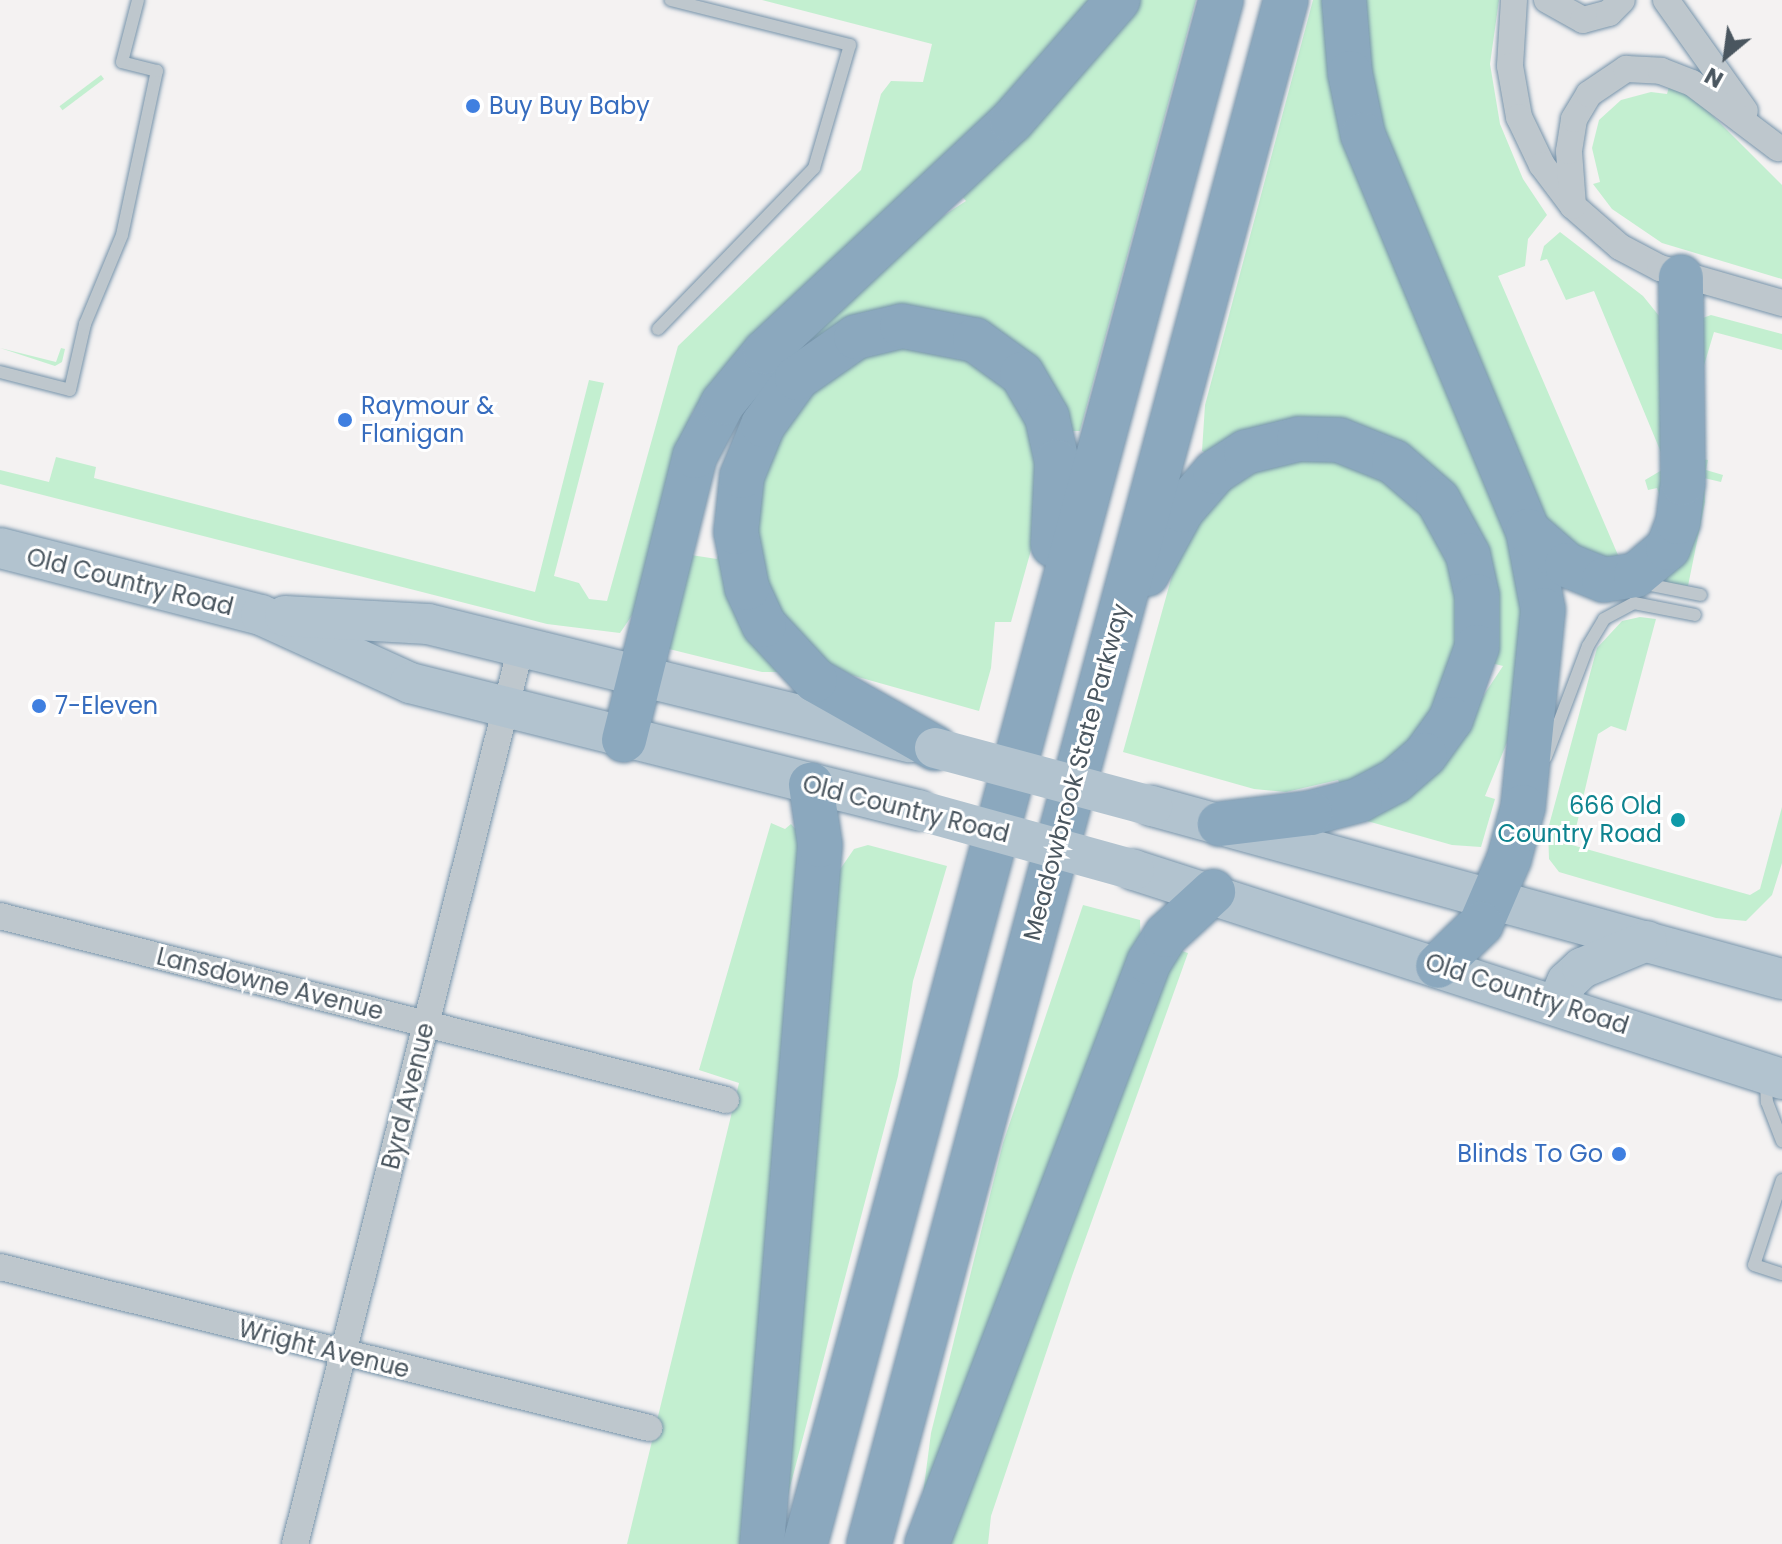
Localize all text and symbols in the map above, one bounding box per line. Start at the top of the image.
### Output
north arrow [1686,16,1766,96]
text: N [1699,60,1729,95]
place label: Buy Buy Baby [489,92,650,120]
marker: Buy Buy Baby [464,97,482,115]
place label: Raymour & Flanigan [361,392,494,448]
marker: Raymour & Flanigan [336,411,354,429]
street label: Old Country Road [24,542,236,622]
street label: Meadowbrook State Parkway [1017,600,1135,944]
place label: 7-Eleven [55,692,158,720]
marker: 7-Eleven [30,697,48,715]
street label: Old Country Road [800,769,1012,849]
place label: 666 Old Country Road [1497,792,1662,848]
marker: 666 Old Country Road [1669,811,1687,829]
street label: Lansdowne Avenue [154,942,386,1026]
street label: Old Country Road [1422,948,1632,1040]
street label: Byrd Avenue [376,1020,440,1172]
place label: Blinds To Go [1457,1140,1603,1168]
marker: Blinds To Go [1610,1145,1628,1163]
street label: Wright Avenue [236,1314,412,1384]

